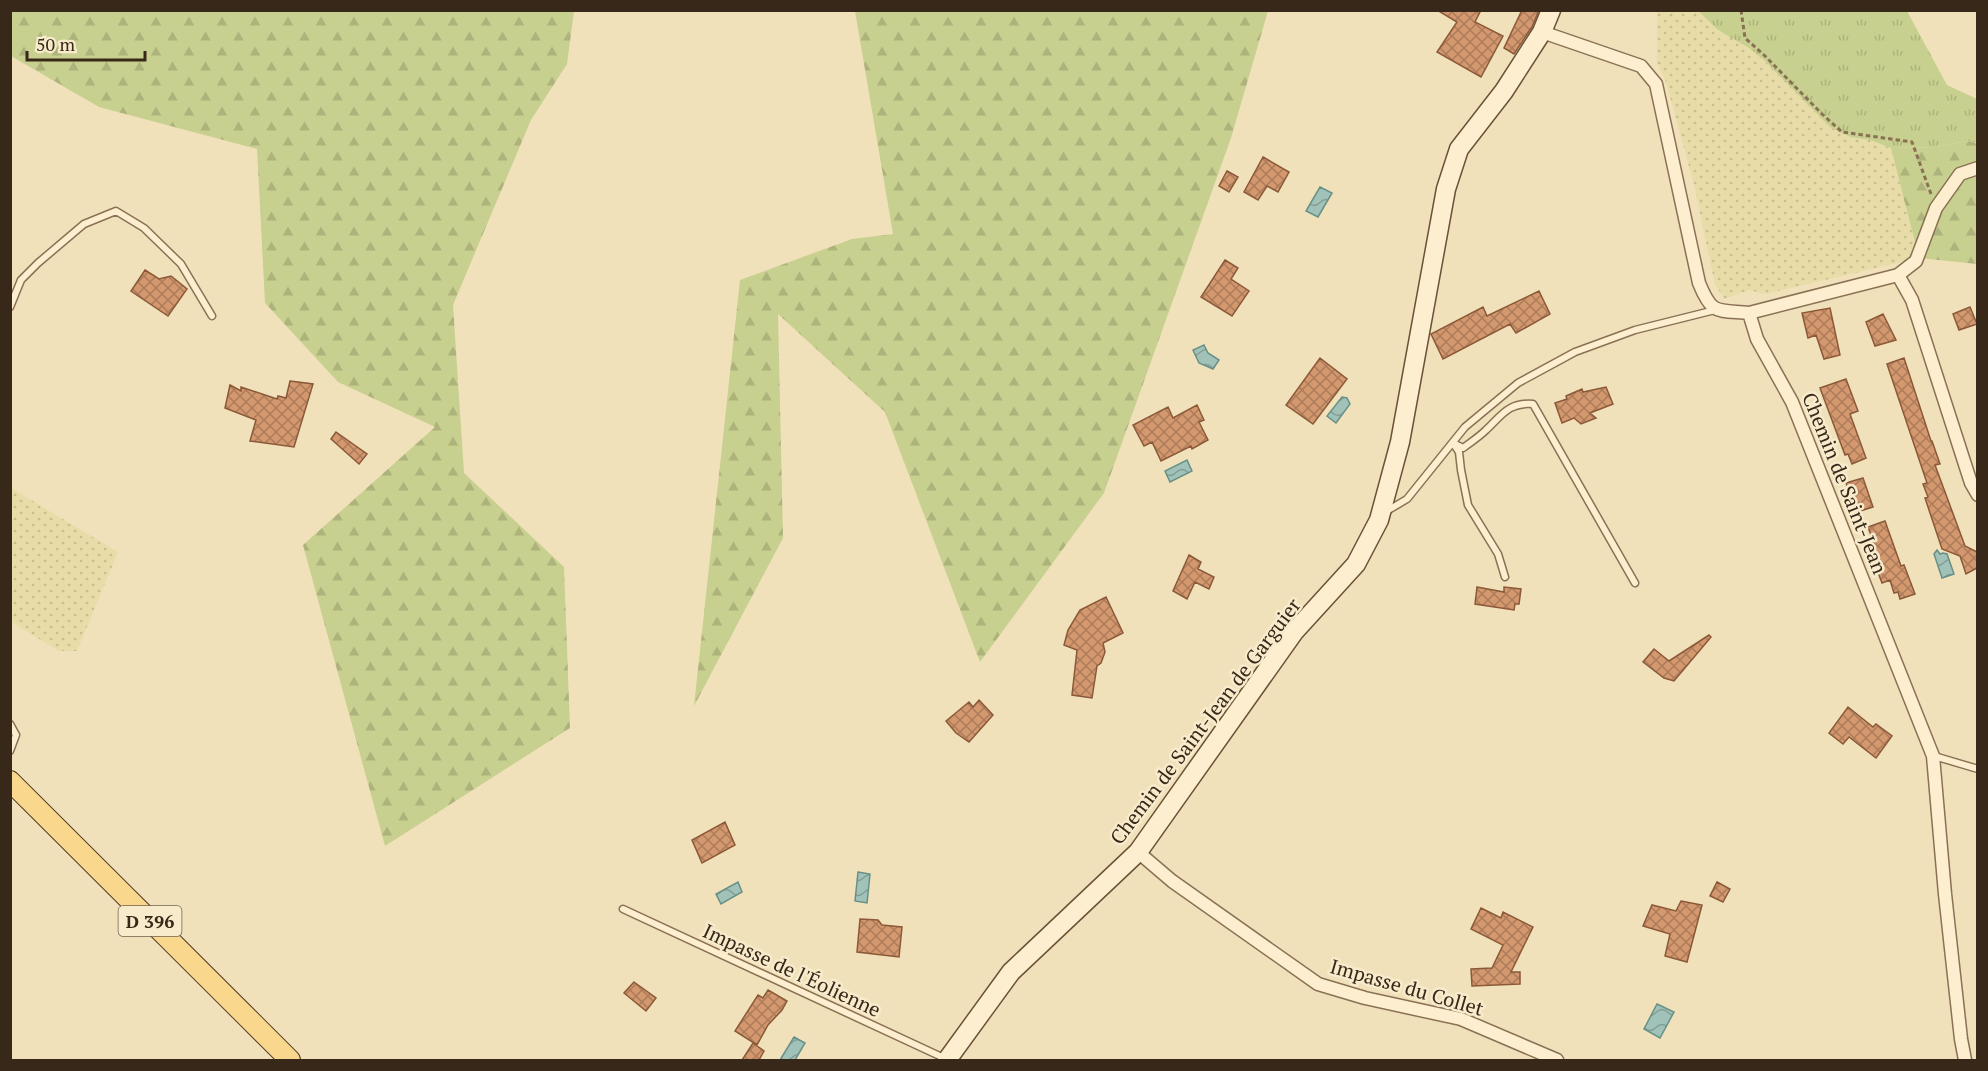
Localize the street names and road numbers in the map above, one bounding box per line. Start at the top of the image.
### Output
street label: Chemin de Saint-Jean [1796,388,1894,578]
street label: Chemin de Saint-Jean de Garguier [1103,592,1307,850]
road number: D 396 [118,906,182,936]
street label: Impasse de l'Éolienne [699,917,885,1023]
street label: Impasse du Collet [1327,952,1487,1022]

